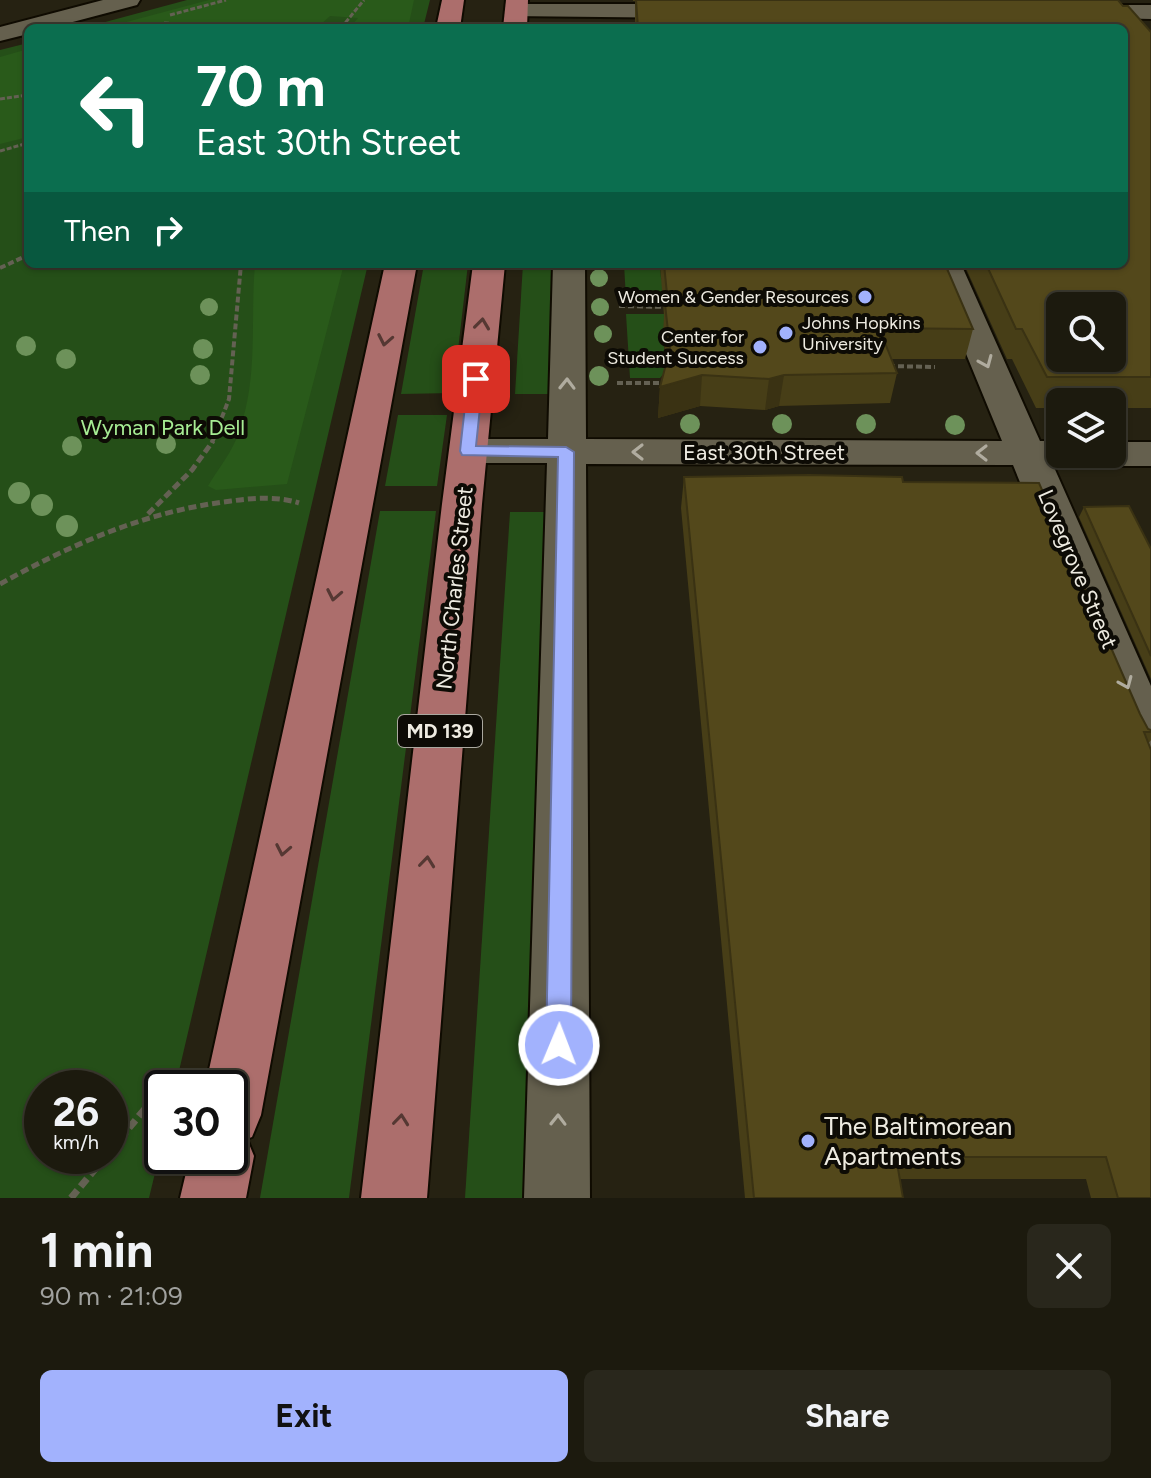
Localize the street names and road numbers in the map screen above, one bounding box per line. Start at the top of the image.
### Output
street label: East 30th Street [683,439,845,466]
street label: North Charles Street [430,485,479,691]
street label: Lovegrove Street [1032,486,1123,653]
road number: MD 139 [398,715,482,747]

